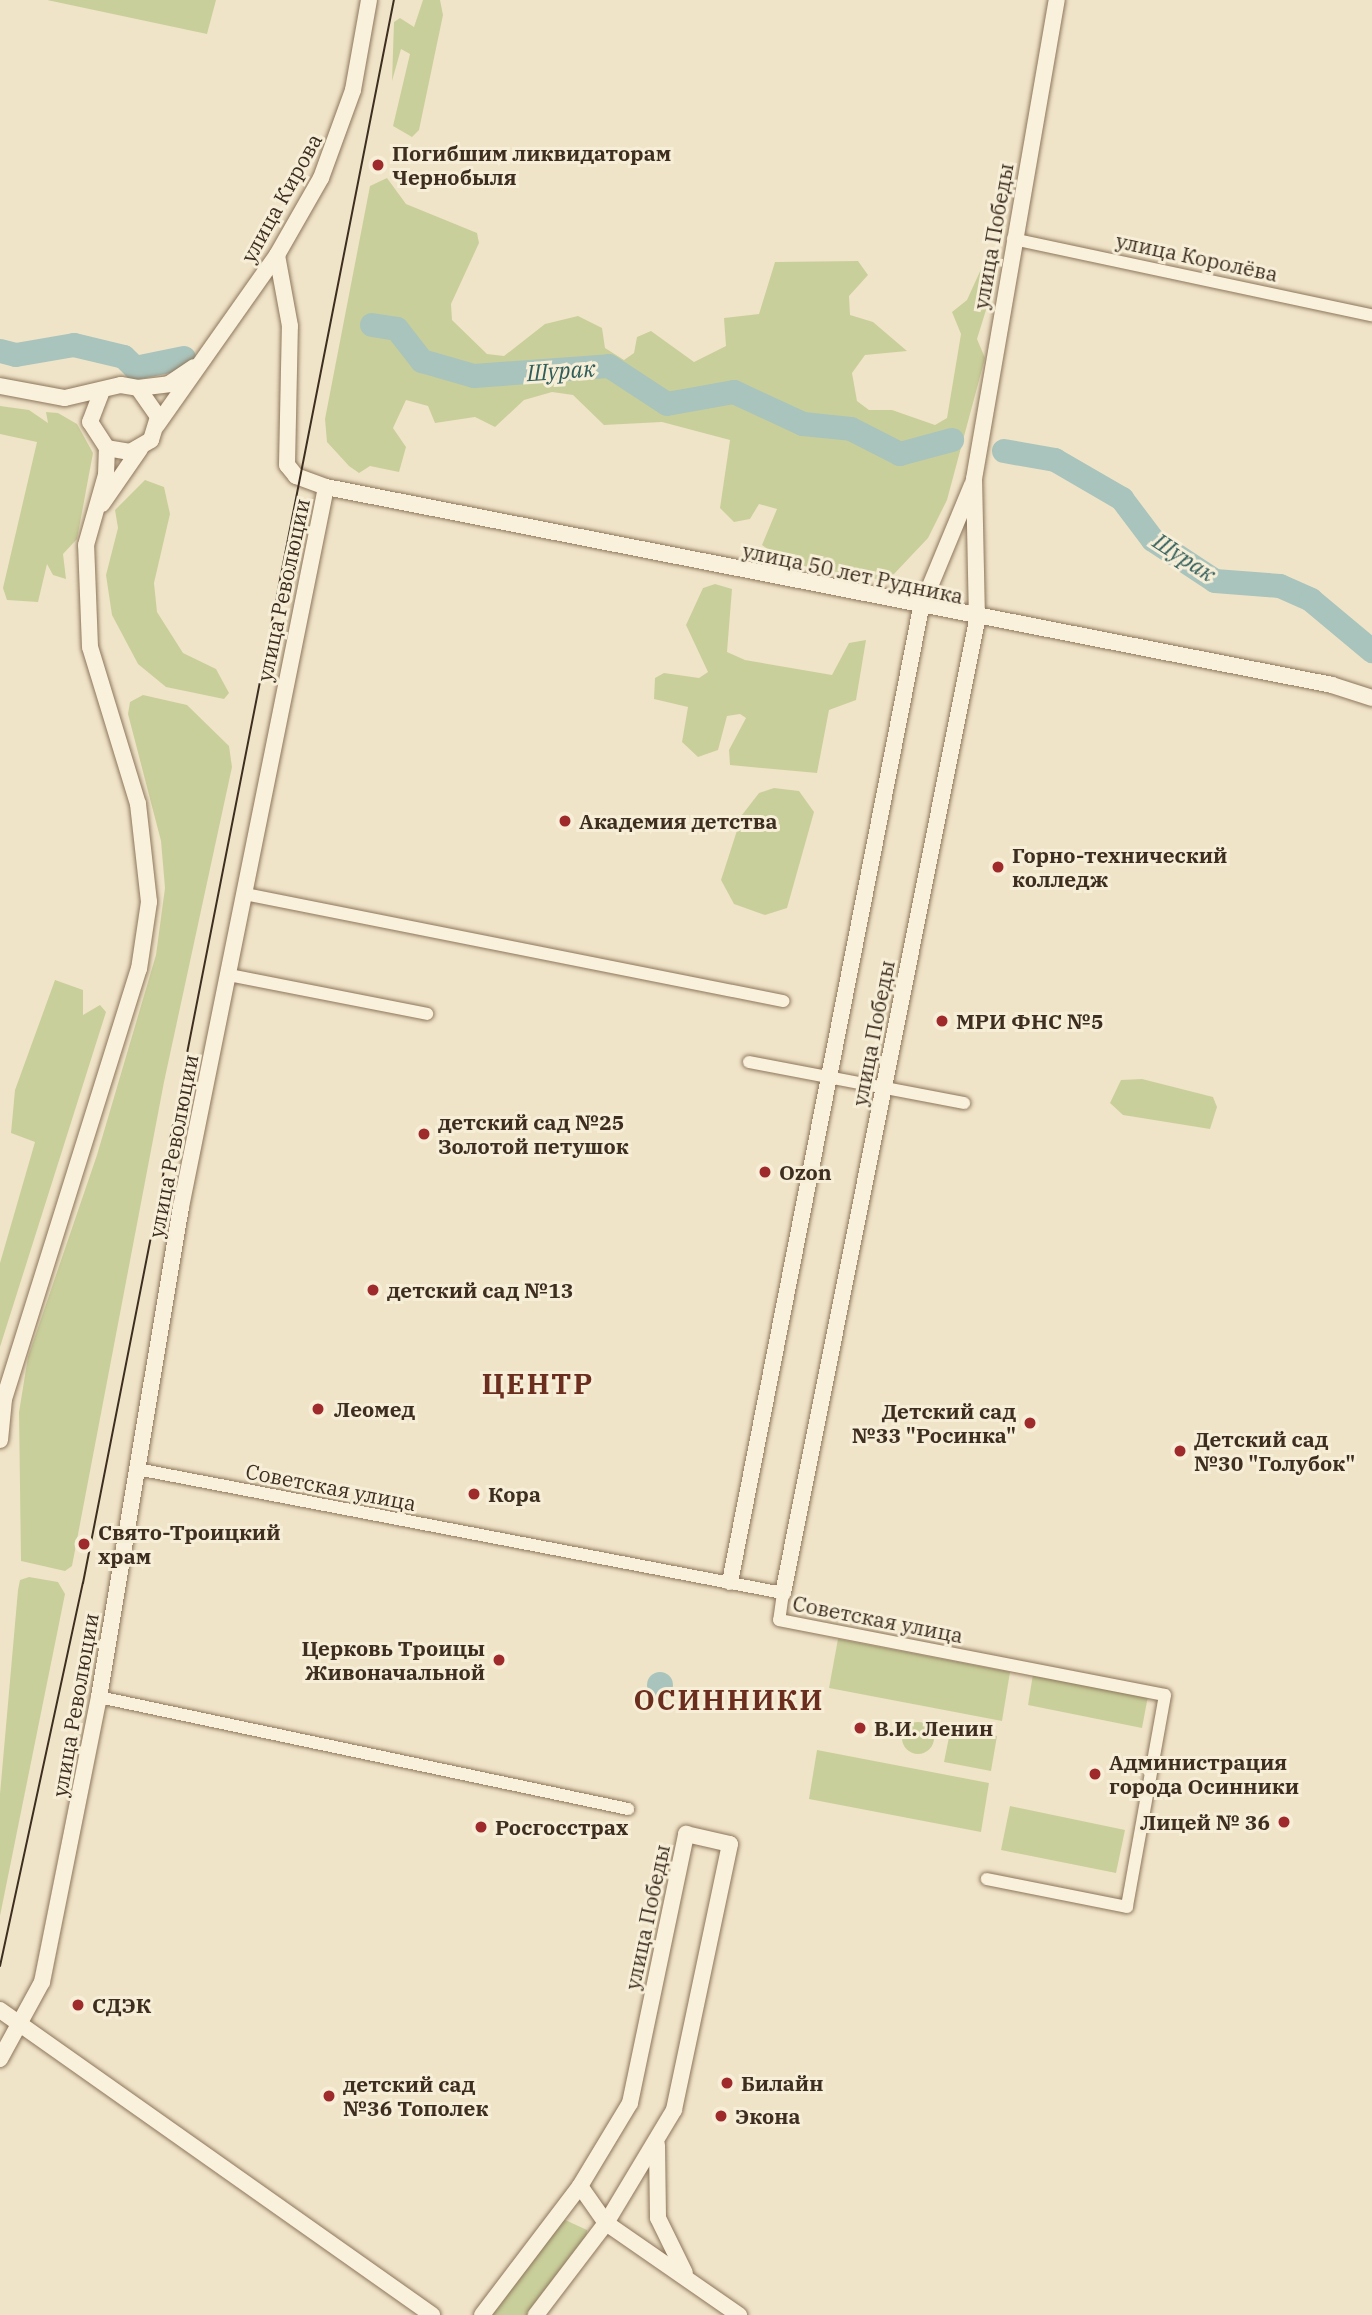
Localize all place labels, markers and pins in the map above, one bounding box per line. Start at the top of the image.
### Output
place label: Погибшим ликвидаторам Чернобыля [392,140,671,190]
marker: Погибшим ликвидаторам Чернобыля [370,157,386,173]
place label: Академия детства [579,808,778,834]
marker: Академия детства [557,813,573,829]
place label: Горно-технический колледж [1012,842,1227,892]
marker: Горно-технический колледж [990,859,1006,875]
place label: МРИ ФНС №5 [956,1008,1104,1034]
marker: МРИ ФНС №5 [934,1013,950,1029]
place label: детский сад №25 Золотой петушок [438,1109,629,1159]
marker: детский сад №25 Золотой петушок [416,1126,432,1142]
place label: Ozon [779,1159,832,1185]
marker: Ozon [757,1164,773,1180]
place label: детский сад №13 [387,1277,573,1303]
marker: детский сад №13 [365,1282,381,1298]
place label: Леомед [334,1396,415,1422]
place label: Детский сад №33 "Росинка" [852,1398,1016,1448]
marker: Леомед [308,1399,328,1419]
marker: Детский сад №33 "Росинка" [1022,1415,1038,1431]
place label: Детский сад №30 "Голубок" [1194,1426,1355,1476]
marker: Детский сад №30 "Голубок" [1172,1443,1188,1459]
place label: Кора [488,1481,541,1507]
marker: Кора [466,1486,482,1502]
place label: Свято-Троицкий храм [98,1519,281,1569]
marker: Свято-Троицкий храм [76,1536,92,1552]
place label: Церковь Троицы Живоначальной [301,1635,485,1685]
marker: Церковь Троицы Живоначальной [491,1652,507,1668]
place label: В.И. Ленин [874,1715,993,1741]
marker: В.И. Ленин [852,1720,868,1736]
place label: Администрация города Осинники [1109,1749,1299,1799]
marker: Администрация города Осинники [1087,1766,1103,1782]
place label: Лицей № 36 [1140,1809,1270,1835]
place label: Росгосстрах [495,1814,628,1840]
marker: Лицей № 36 [1276,1814,1292,1830]
marker: Росгосстрах [473,1819,489,1835]
place label: СДЭК [92,1992,152,2018]
marker: СДЭК [70,1997,86,2013]
place label: Билайн [741,2070,823,2096]
place label: детский сад №36 Тополек [343,2071,488,2121]
marker: Билайн [719,2075,735,2091]
marker: детский сад №36 Тополек [321,2088,337,2104]
place label: Экона [735,2103,800,2129]
marker: Экона [713,2108,729,2124]

